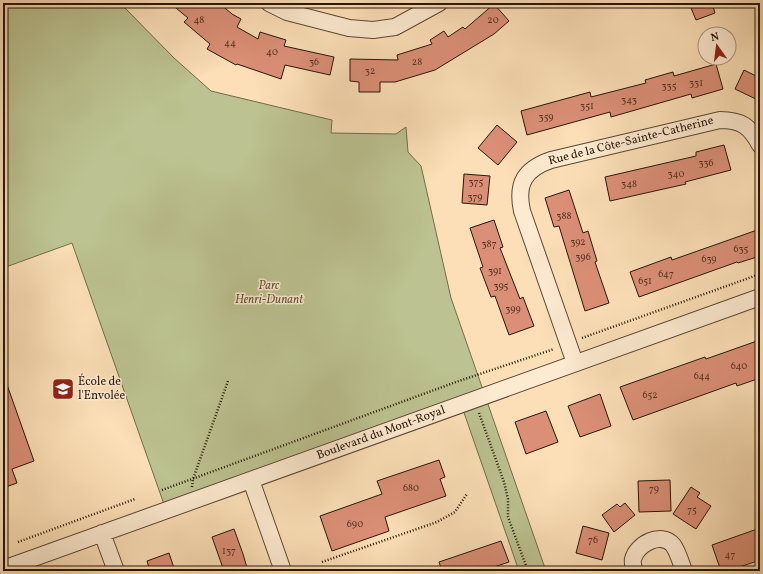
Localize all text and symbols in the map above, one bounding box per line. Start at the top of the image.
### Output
house number: 48 [194,13,204,27]
house number: 20 [487,13,499,27]
north arrow [697,26,737,66]
text: N [709,30,721,46]
house number: 44 [224,36,236,50]
house number: 40 [266,45,278,59]
house number: 36 [309,55,319,69]
house number: 28 [412,55,422,69]
house number: 32 [365,64,375,78]
house number: 331 [689,76,703,90]
house number: 335 [662,79,677,93]
house number: 343 [621,93,637,107]
house number: 351 [580,99,594,113]
house number: 359 [539,110,553,124]
street label: Rue de la Côte-Sainte-Catherine [547,113,715,169]
house number: 336 [698,156,714,170]
house number: 340 [668,167,684,181]
house number: 375 [469,175,484,189]
house number: 348 [621,177,637,191]
house number: 379 [467,190,483,204]
house number: 388 [556,209,572,223]
house number: 392 [570,235,586,249]
house number: 387 [481,237,497,251]
house number: 635 [734,242,749,256]
house number: 396 [575,250,591,264]
house number: 639 [701,252,717,266]
house number: 391 [488,264,502,278]
house number: 647 [658,267,674,281]
house number: 651 [638,274,652,288]
park label: Parc Henri-Dunant [235,278,304,308]
house number: 395 [494,279,509,293]
house number: 399 [505,302,521,316]
house number: 640 [731,359,747,373]
house number: 644 [694,369,710,383]
place label: École de l'Envolée [78,373,125,404]
school or university icon: École de l'Envolée [50,376,76,402]
house number: 652 [642,388,658,402]
street label: Boulevard du Mont-Royal [315,402,448,464]
house number: 680 [403,481,419,495]
house number: 79 [649,482,659,496]
house number: 75 [687,503,697,517]
house number: 690 [347,517,363,531]
house number: 76 [588,533,598,547]
house number: 137 [222,544,236,558]
house number: 47 [725,548,736,562]

